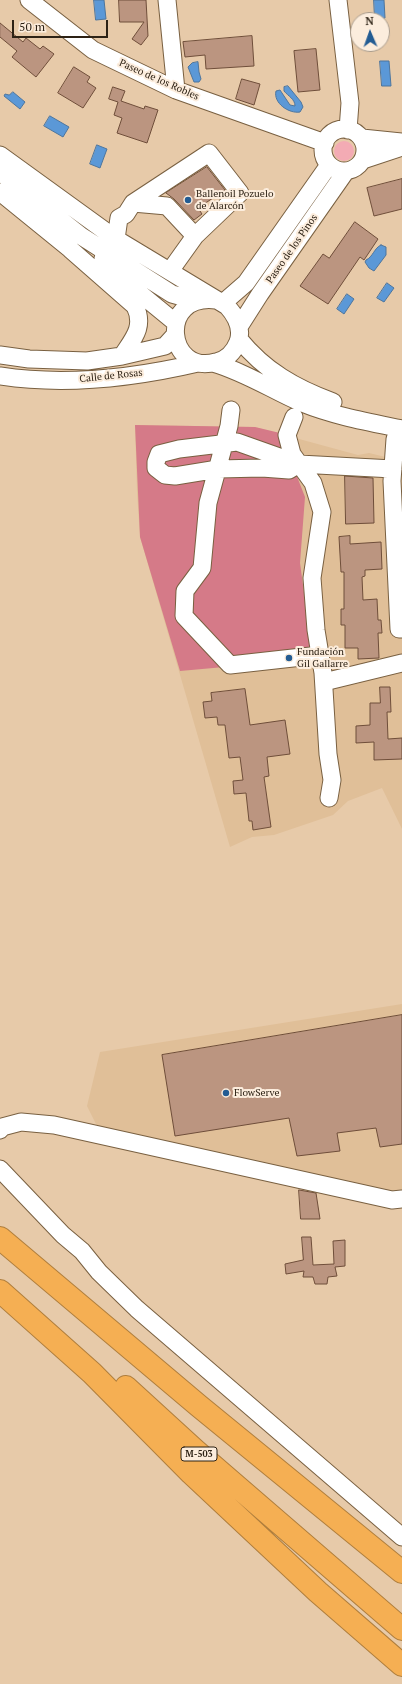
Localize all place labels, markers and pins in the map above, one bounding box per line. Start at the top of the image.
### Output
place label: Ballenoil Pozuelo de Alarcón [196,188,273,212]
marker: Ballenoil Pozuelo de Alarcón [183,195,193,205]
place label: Fundación Gil Gallarre [297,646,348,670]
marker: Fundación Gil Gallarre [284,653,294,663]
place label: FlowServe [234,1087,279,1099]
marker: FlowServe [221,1088,231,1098]

